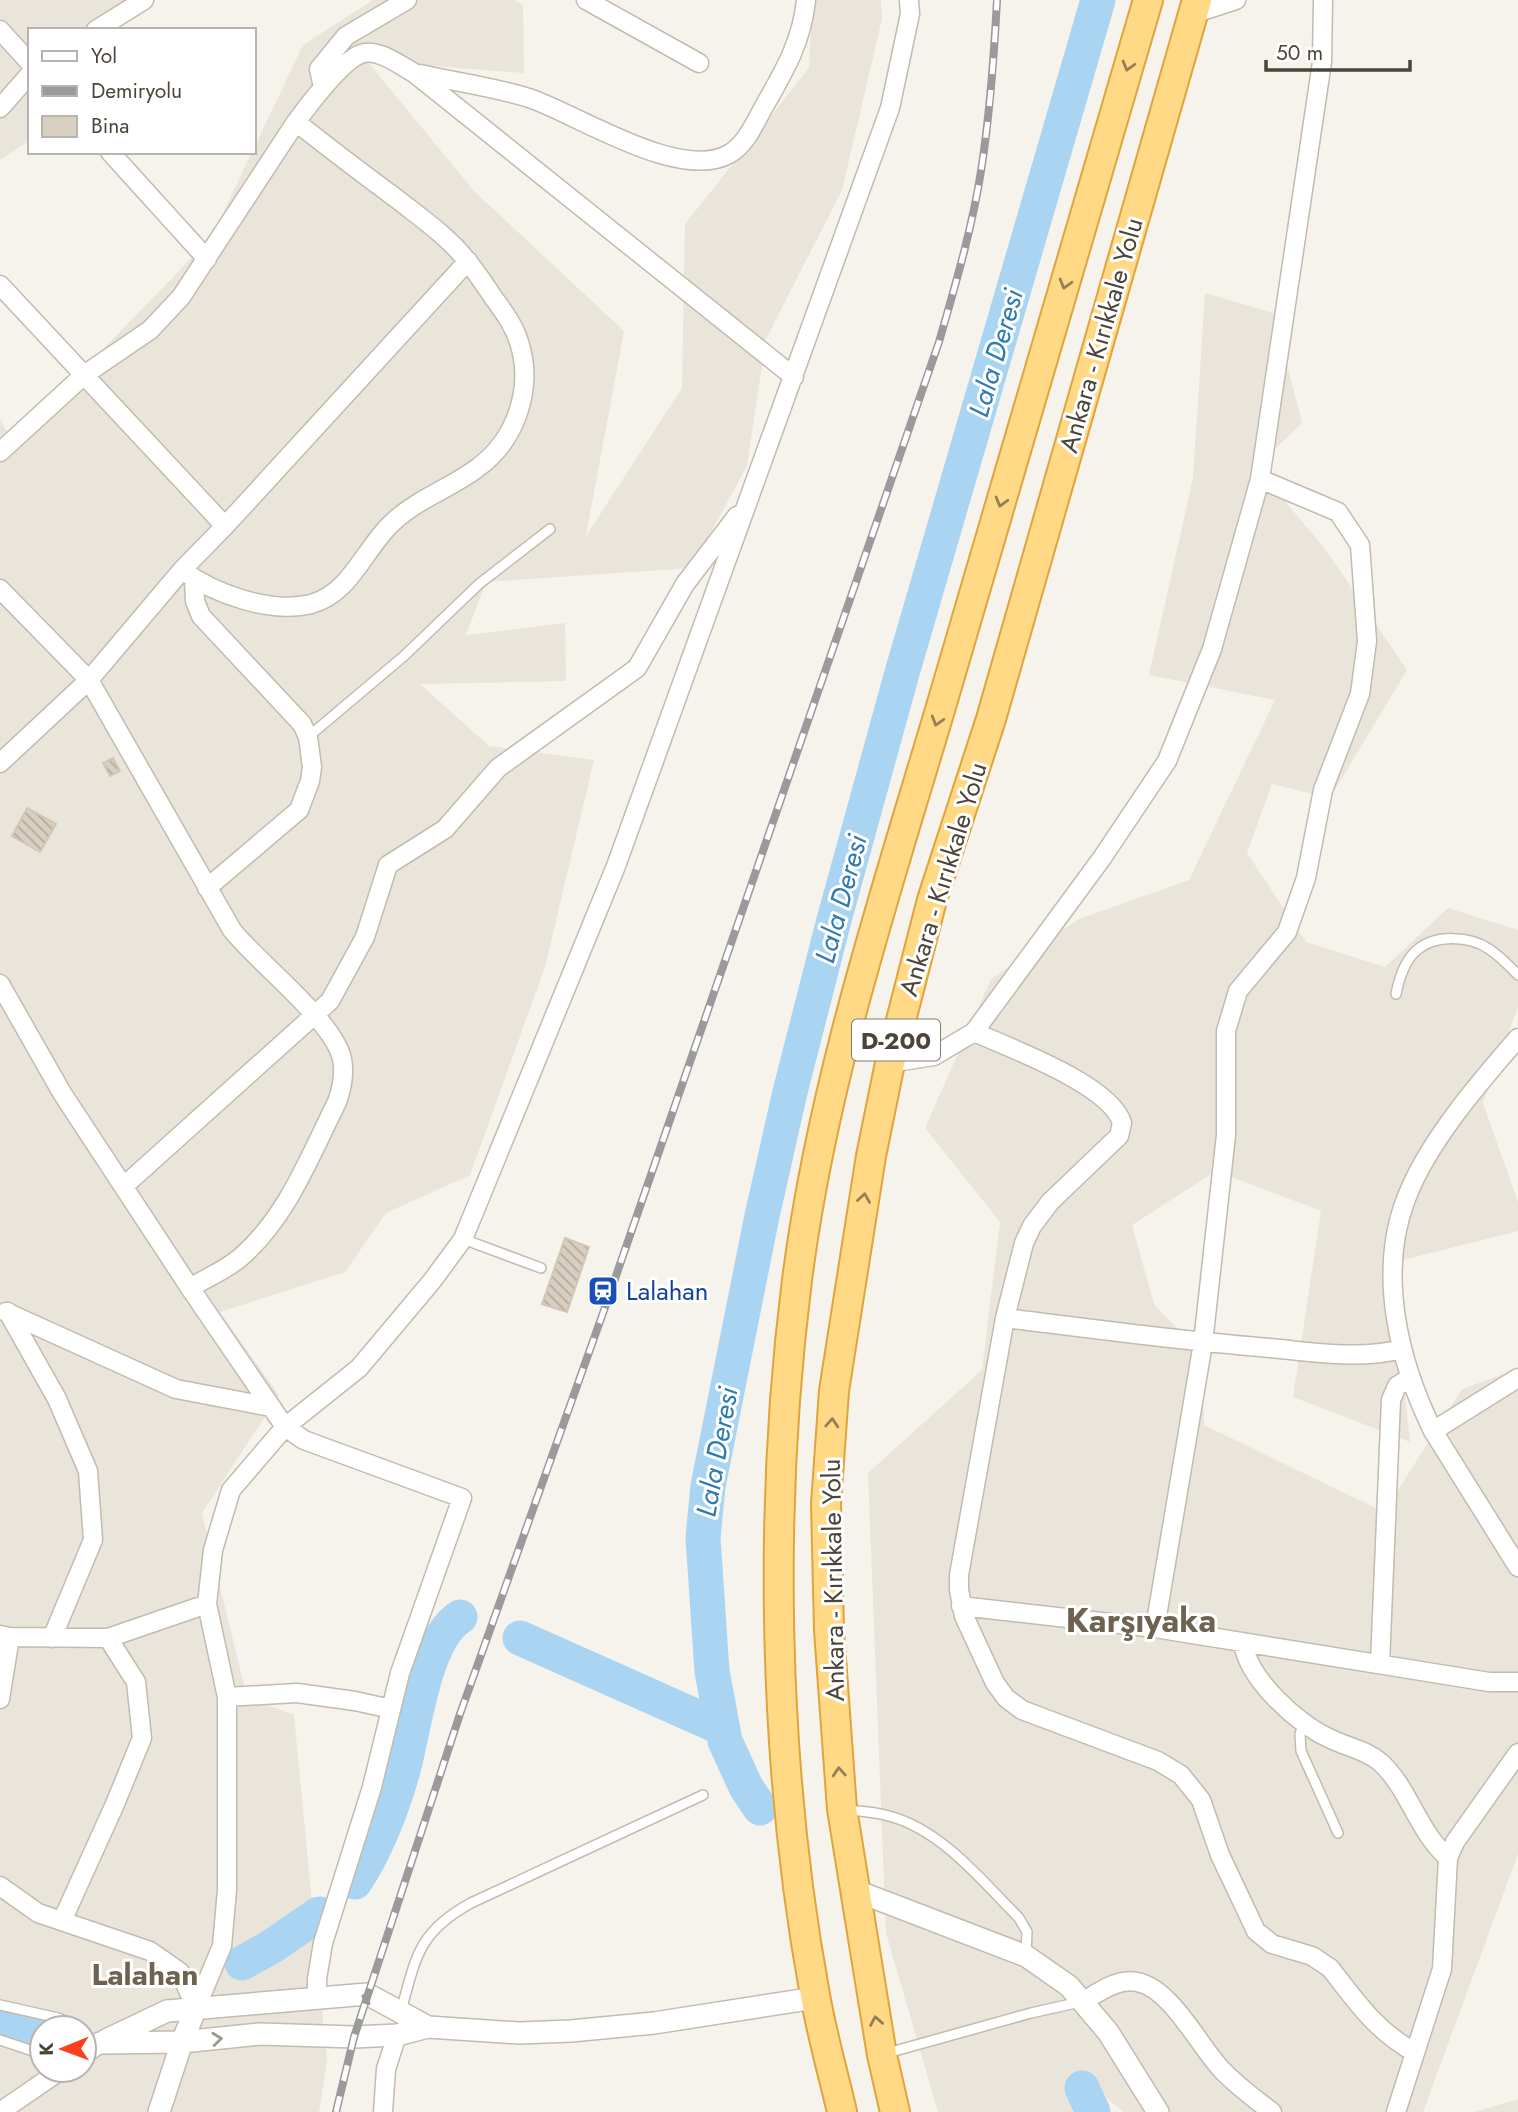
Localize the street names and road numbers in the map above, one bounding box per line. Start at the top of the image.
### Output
street label: Ankara - Kırıkkale Yolu [1049,213,1153,457]
street label: Ankara - Kırıkkale Yolu [889,757,997,1001]
road number: D-200 [852,1020,940,1060]
street label: Ankara - Kırıkkale Yolu [812,1458,854,1702]

